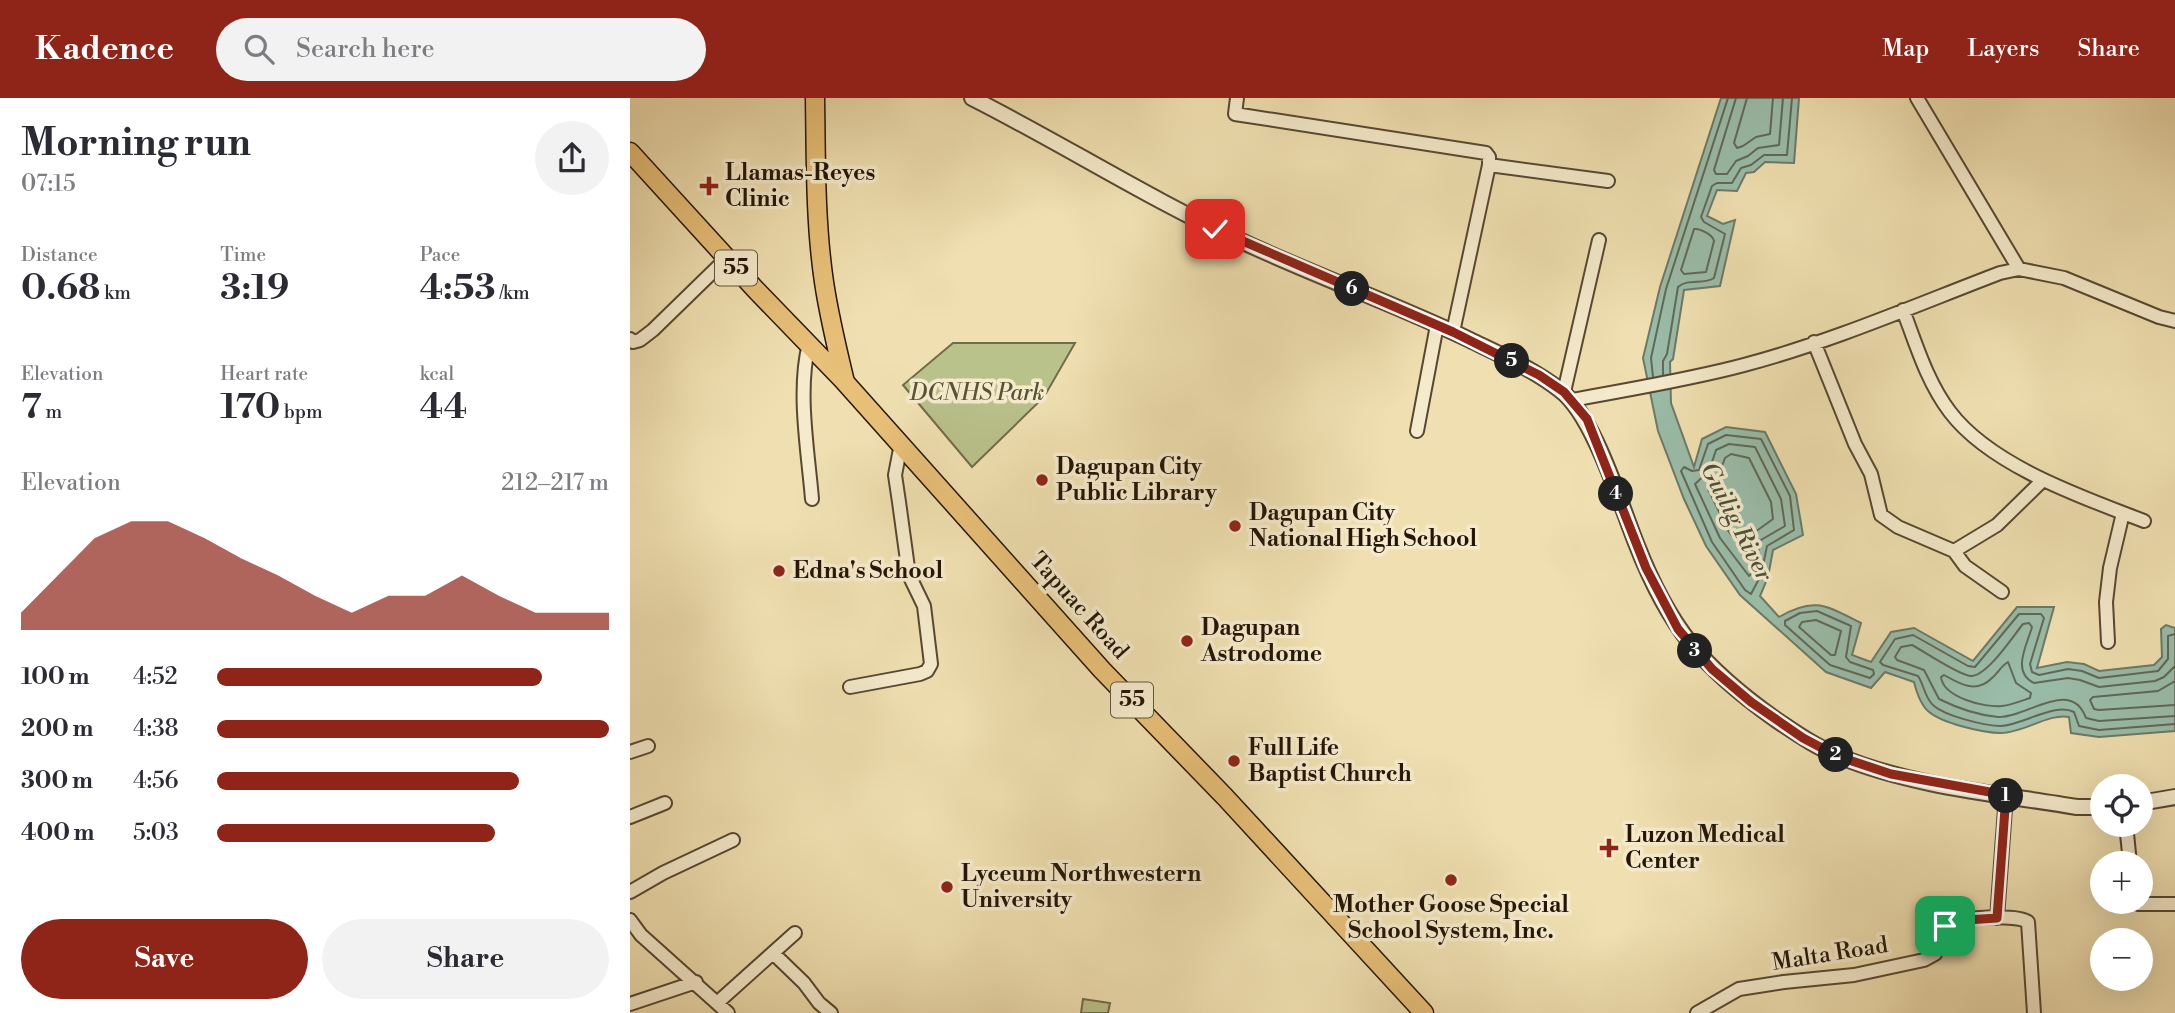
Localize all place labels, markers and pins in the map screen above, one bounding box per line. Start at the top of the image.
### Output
place label: Llamas-Reyes Clinic [725,159,875,213]
marker: Llamas-Reyes Clinic [699,176,719,196]
pin [1185,199,1245,259]
pin: 6 [1334,272,1370,306]
pin: 5 [1494,344,1530,378]
place label: Dagupan City Public Library [1056,453,1217,507]
marker: Dagupan City Public Library [1034,472,1050,488]
pin: 4 [1598,476,1634,512]
place label: Dagupan City National High School [1249,499,1478,553]
marker: Dagupan City National High School [1227,518,1243,534]
place label: Edna's School [793,557,943,585]
marker: Edna's School [771,563,787,579]
place label: Dagupan Astrodome [1200,614,1322,668]
marker: Dagupan Astrodome [1179,633,1195,649]
pin: 3 [1678,634,1712,668]
place label: Full Life Baptist Church [1248,734,1412,788]
pin: 2 [1818,738,1854,772]
marker: Full Life Baptist Church [1226,753,1242,769]
pin: 1 [1988,778,2024,814]
place label: Luzon Medical Center [1625,821,1785,875]
marker: Luzon Medical Center [1599,838,1619,858]
place label: Lyceum Northwestern University [961,860,1201,914]
marker: Mother Goose Special School System, Inc. [1443,872,1459,888]
marker: Lyceum Northwestern University [939,879,955,895]
place label: Mother Goose Special School System, Inc. [1333,891,1569,945]
pin [1915,896,1975,956]

